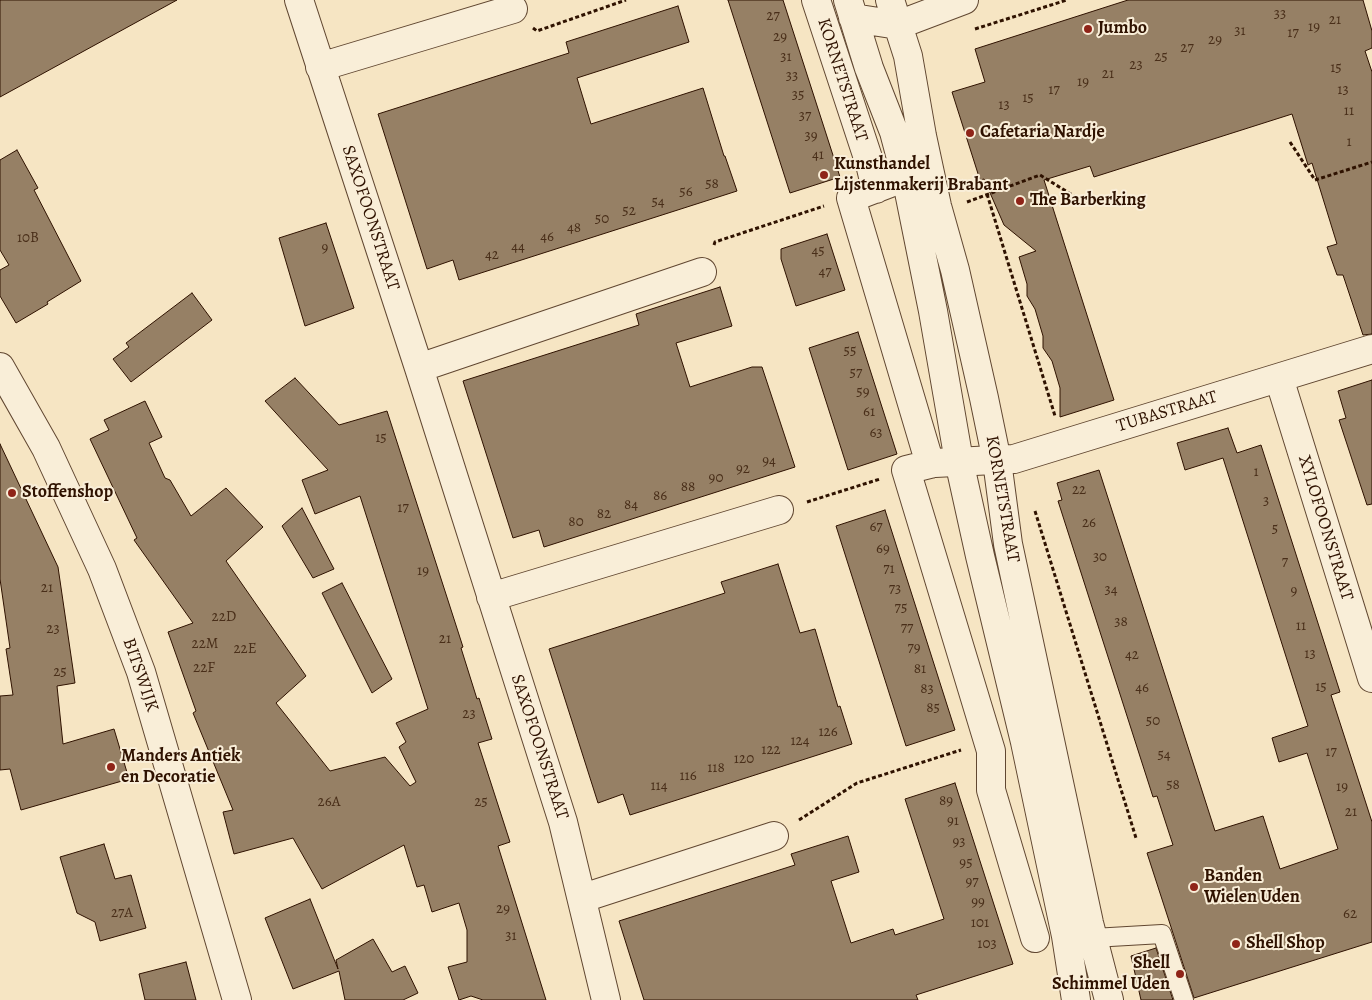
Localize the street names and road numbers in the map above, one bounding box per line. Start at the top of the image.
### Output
street label: KORNETSTRAAT [812,16,872,144]
street label: SAXOFOONSTRAAT [336,143,404,293]
street label: TUBASTRAAT [1114,386,1220,438]
street label: KORNETSTRAAT [980,434,1024,564]
street label: XYLOFOONSTRAAT [1293,453,1357,603]
street label: BITSWIJK [117,635,163,715]
street label: SAXOFOONSTRAAT [505,672,573,822]

